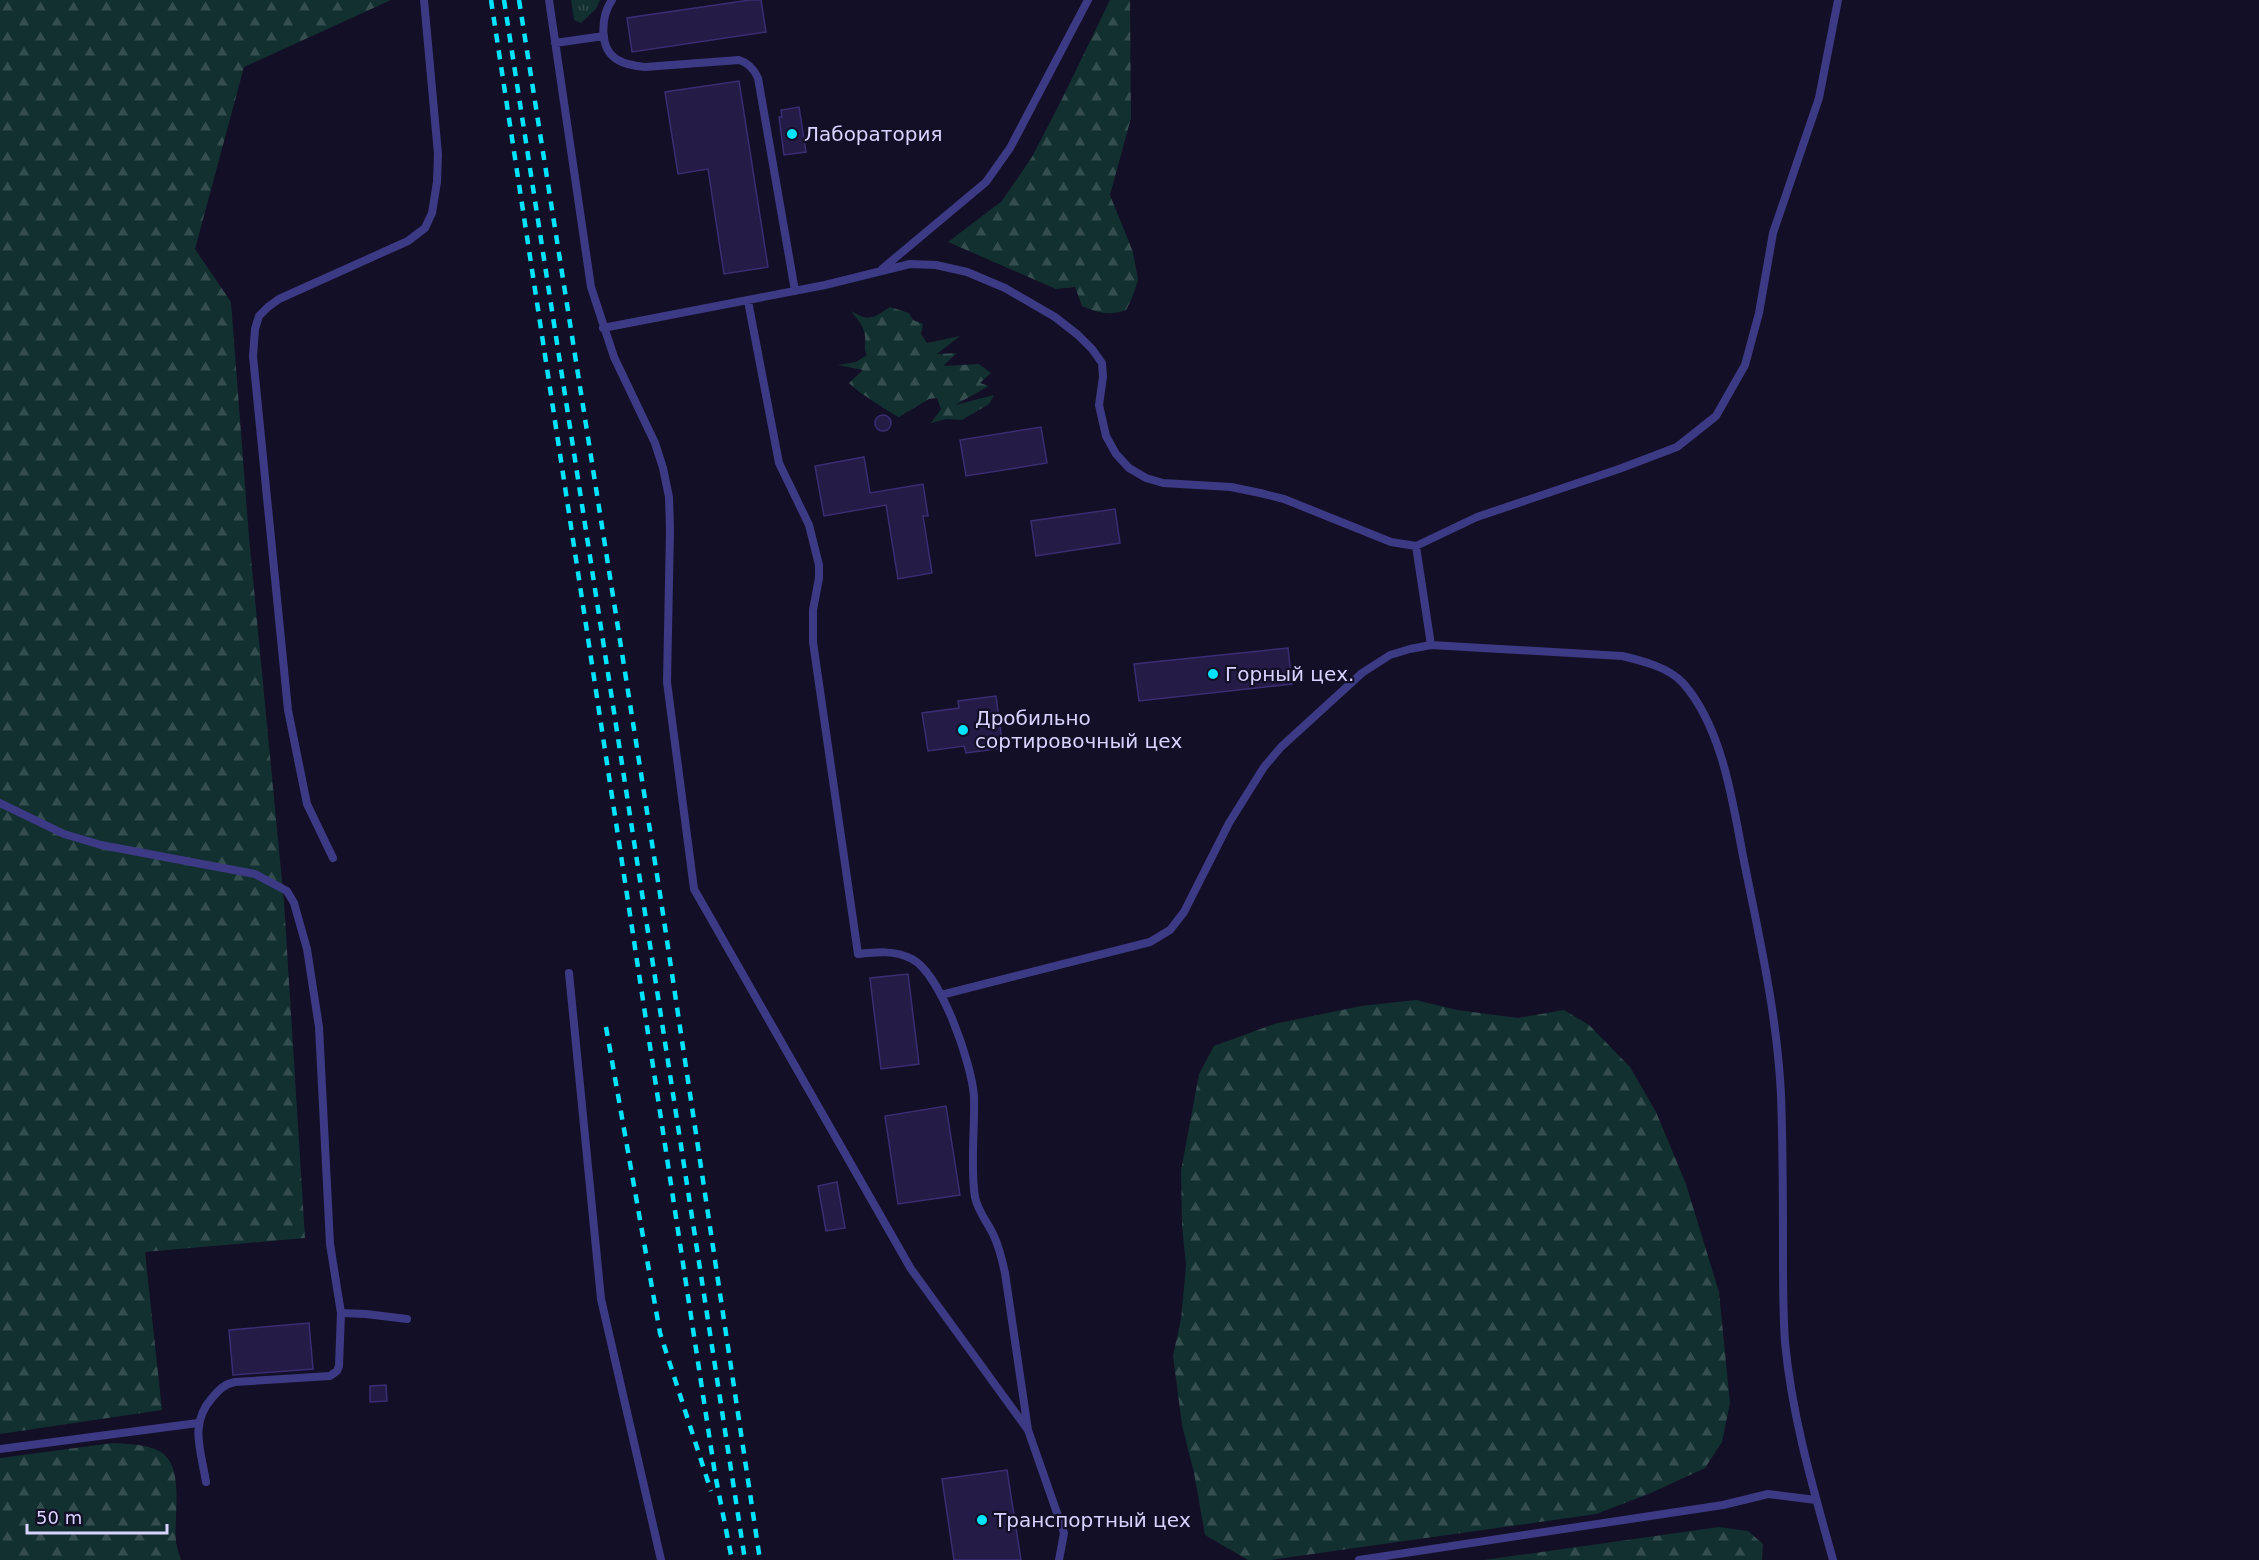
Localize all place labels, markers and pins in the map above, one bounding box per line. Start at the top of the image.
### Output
place label: Лаборатория [804,122,942,146]
marker: Лаборатория [785,127,799,141]
place label: Горный цех. [1225,662,1354,686]
marker: Горный цех. [1206,667,1220,681]
place label: Дробильно сортировочный цех [975,706,1182,753]
marker: Дробильно сортировочный цех [956,723,970,737]
place label: Транспортный цех [993,1508,1191,1532]
marker: Транспортный цех [975,1513,989,1527]

